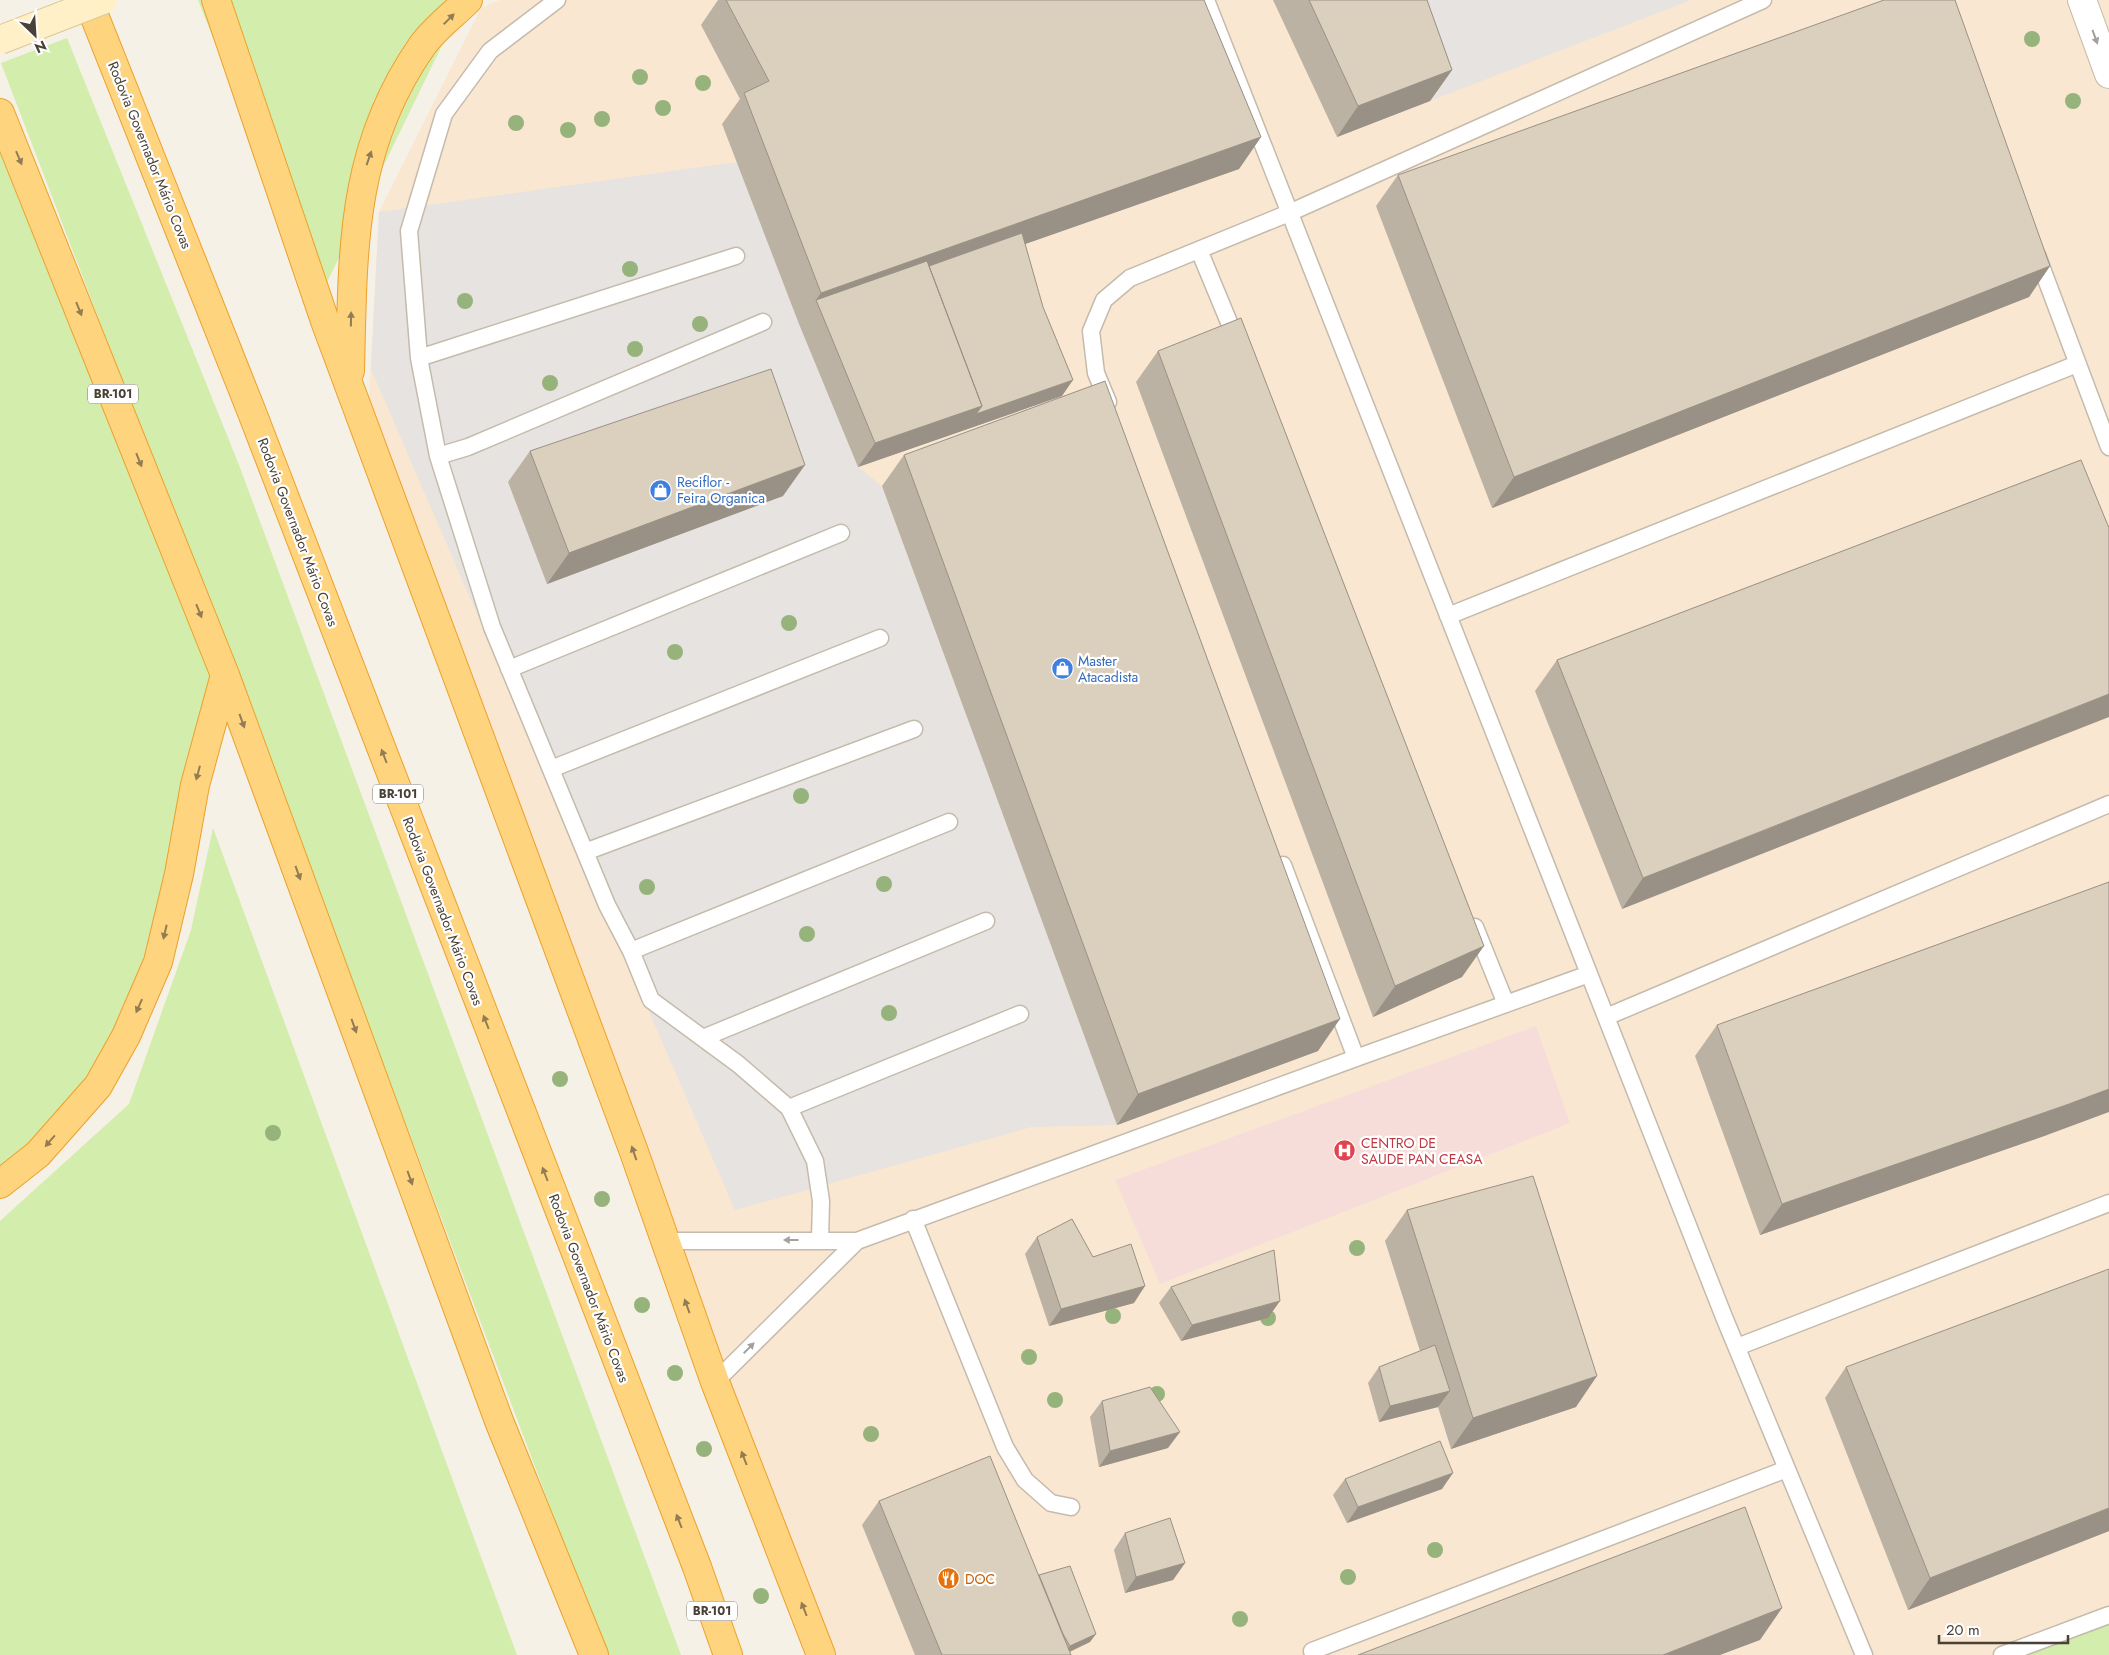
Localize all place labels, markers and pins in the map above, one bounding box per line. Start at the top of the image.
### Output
place label: Reciflor - Feira Organica [677,472,765,508]
shop icon: Reciflor - Feira Organica [649,478,673,502]
place label: Master Atacadista [1078,651,1138,687]
shop icon: Master Atacadista [1050,657,1074,681]
place label: CENTRO DE SAUDE PAN CEASA [1361,1133,1483,1169]
hospital icon: CENTRO DE SAUDE PAN CEASA [1333,1139,1357,1163]
restaurant icon: DOC [937,1567,961,1591]
place label: DOC [965,1569,995,1589]

